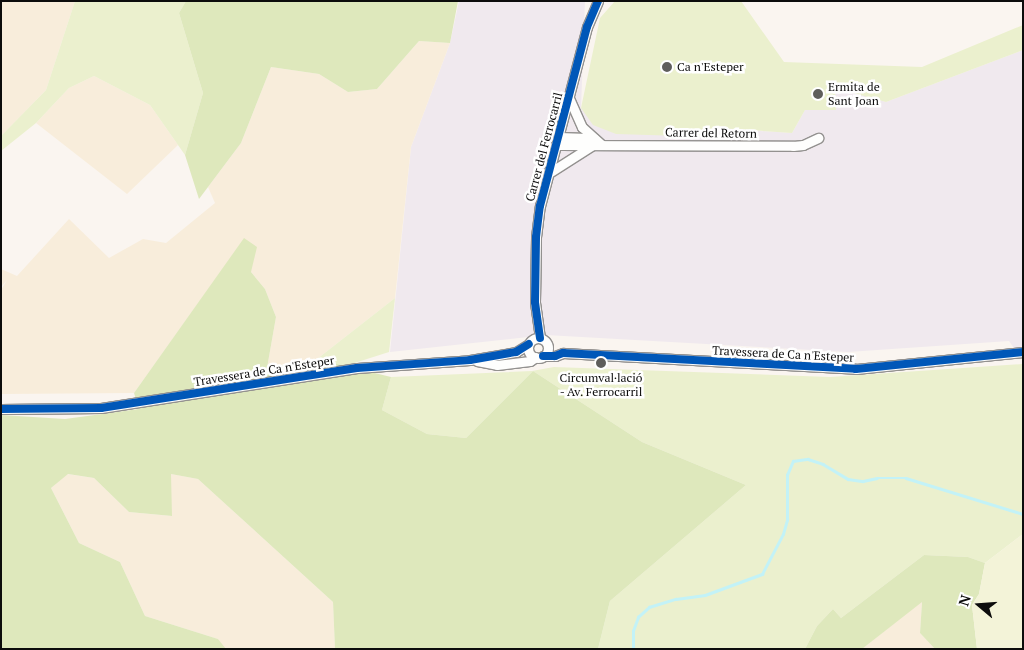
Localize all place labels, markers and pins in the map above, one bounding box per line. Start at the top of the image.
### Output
place label: Ca n'Esteper [677,60,744,74]
marker: Ca n'Esteper [661,61,673,73]
place label: Ermita de Sant Joan [828,80,880,108]
marker: Ermita de Sant Joan [812,88,824,100]
marker: Circumval·lació - Av. Ferrocarril [595,357,607,369]
place label: Circumval·lació - Av. Ferrocarril [559,371,643,399]

